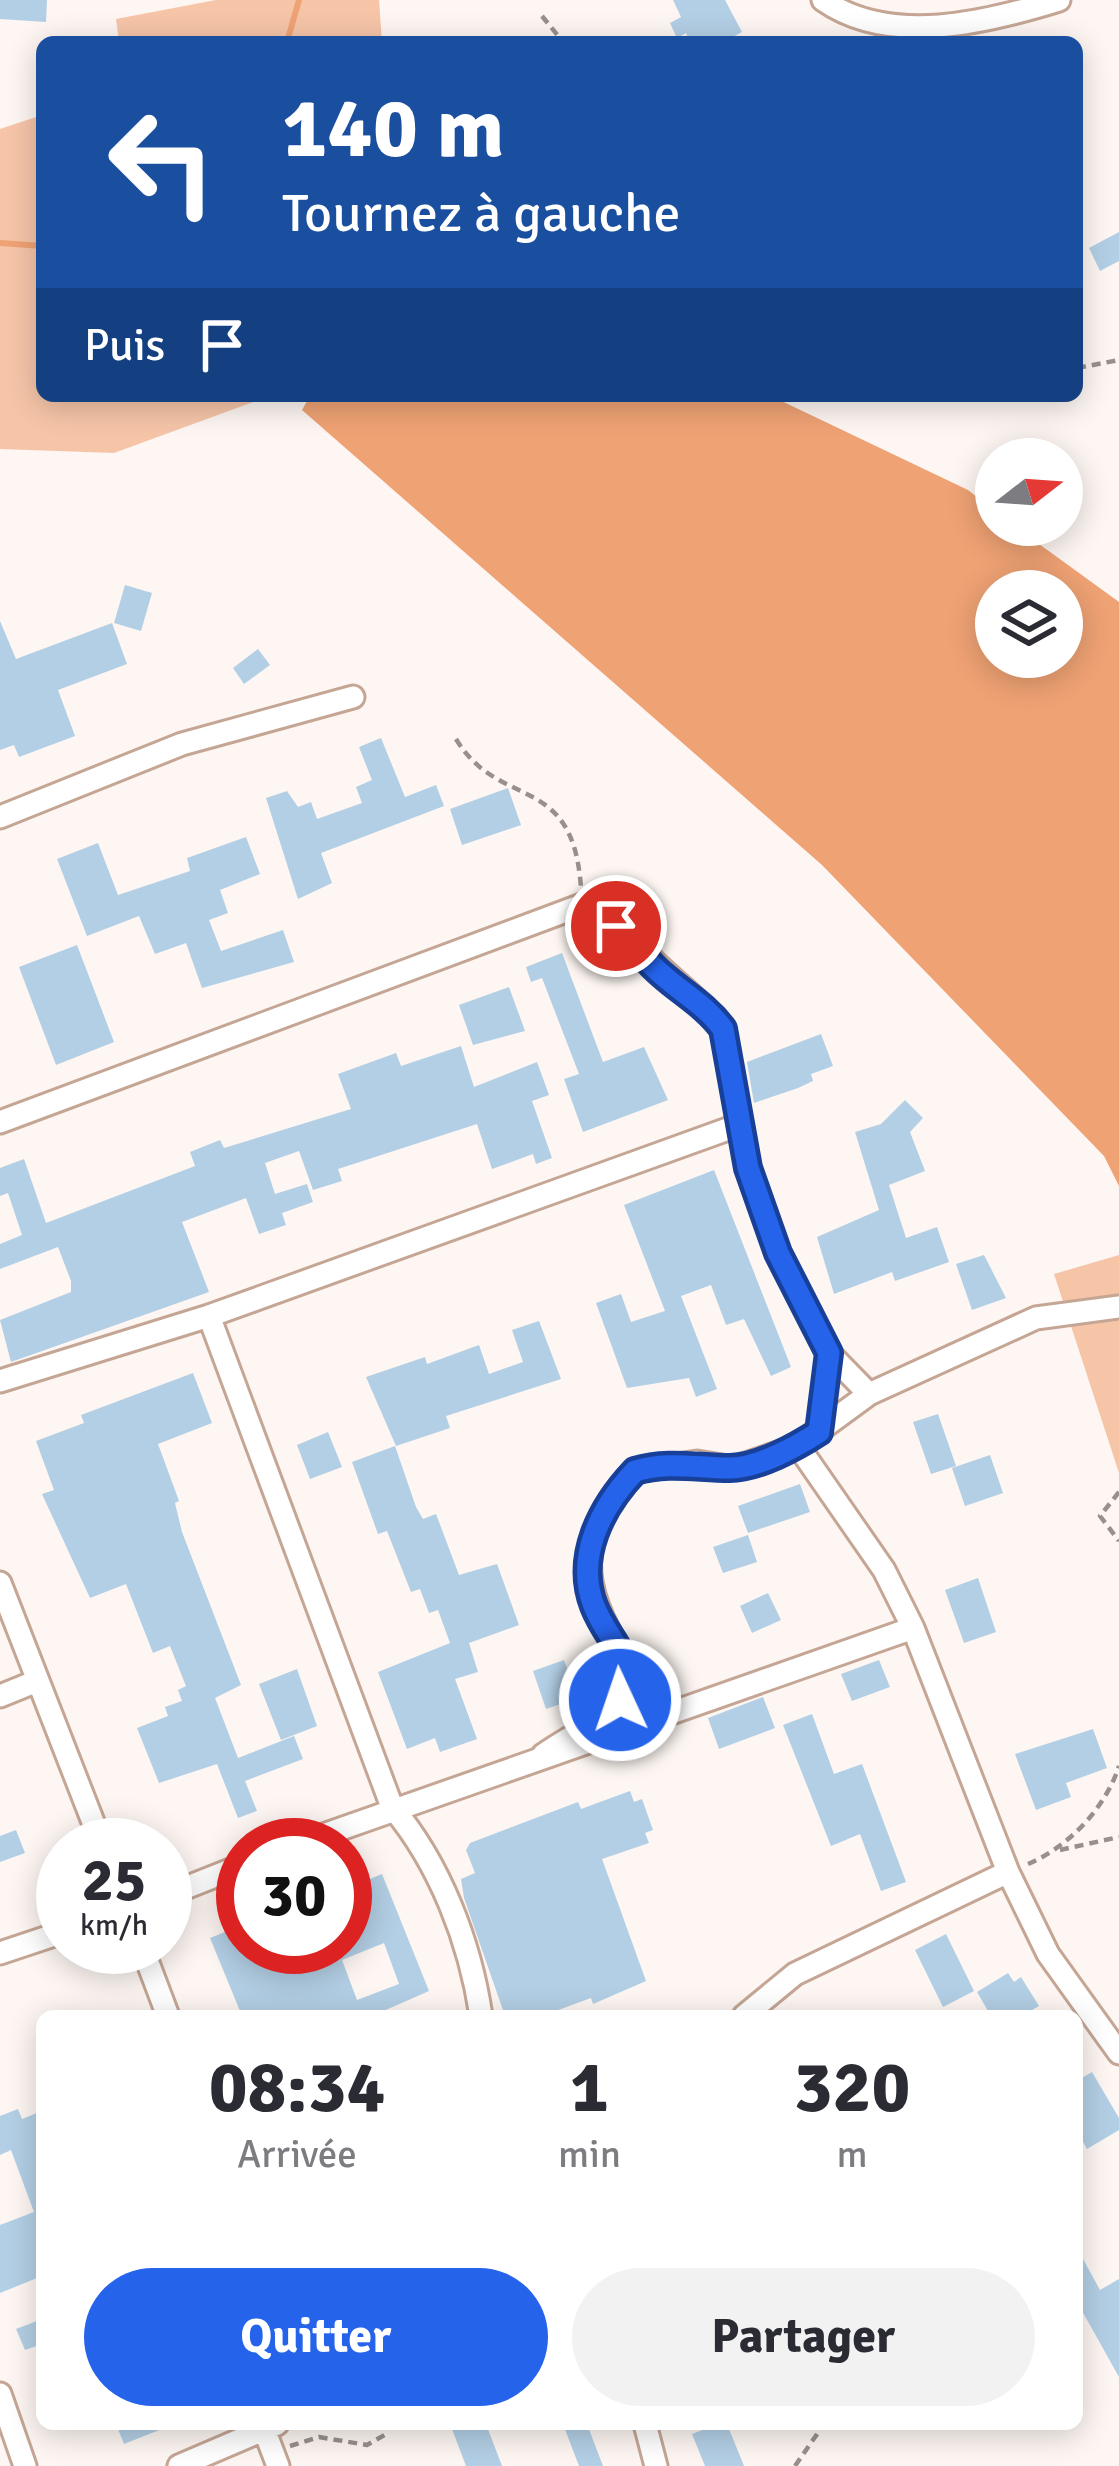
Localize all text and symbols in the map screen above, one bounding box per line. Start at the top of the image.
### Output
text: 140 m [282,77,504,181]
icon: left [84,84,240,240]
text: Tournez à gauche [282,180,680,247]
icon: arrive [189,312,255,378]
text: Puis [84,318,165,373]
north arrow [975,438,1083,546]
map controls [975,438,1083,678]
button: layers [975,570,1083,678]
pin [565,875,667,977]
icon: arrive [583,893,649,959]
position arrow [557,1637,683,1763]
speed limit sign: 30 [216,1818,372,1974]
text: 25 [82,1844,146,1918]
text: km/h [80,1907,148,1944]
text: 08:34 [209,2043,385,2132]
text: 1 [570,2043,609,2132]
text: 320 [794,2043,910,2132]
text: Arrivée [237,2130,357,2178]
text: min [558,2130,621,2178]
text: m [836,2130,868,2178]
button: Quitter [84,2268,548,2406]
button: Partager [572,2268,1035,2406]

